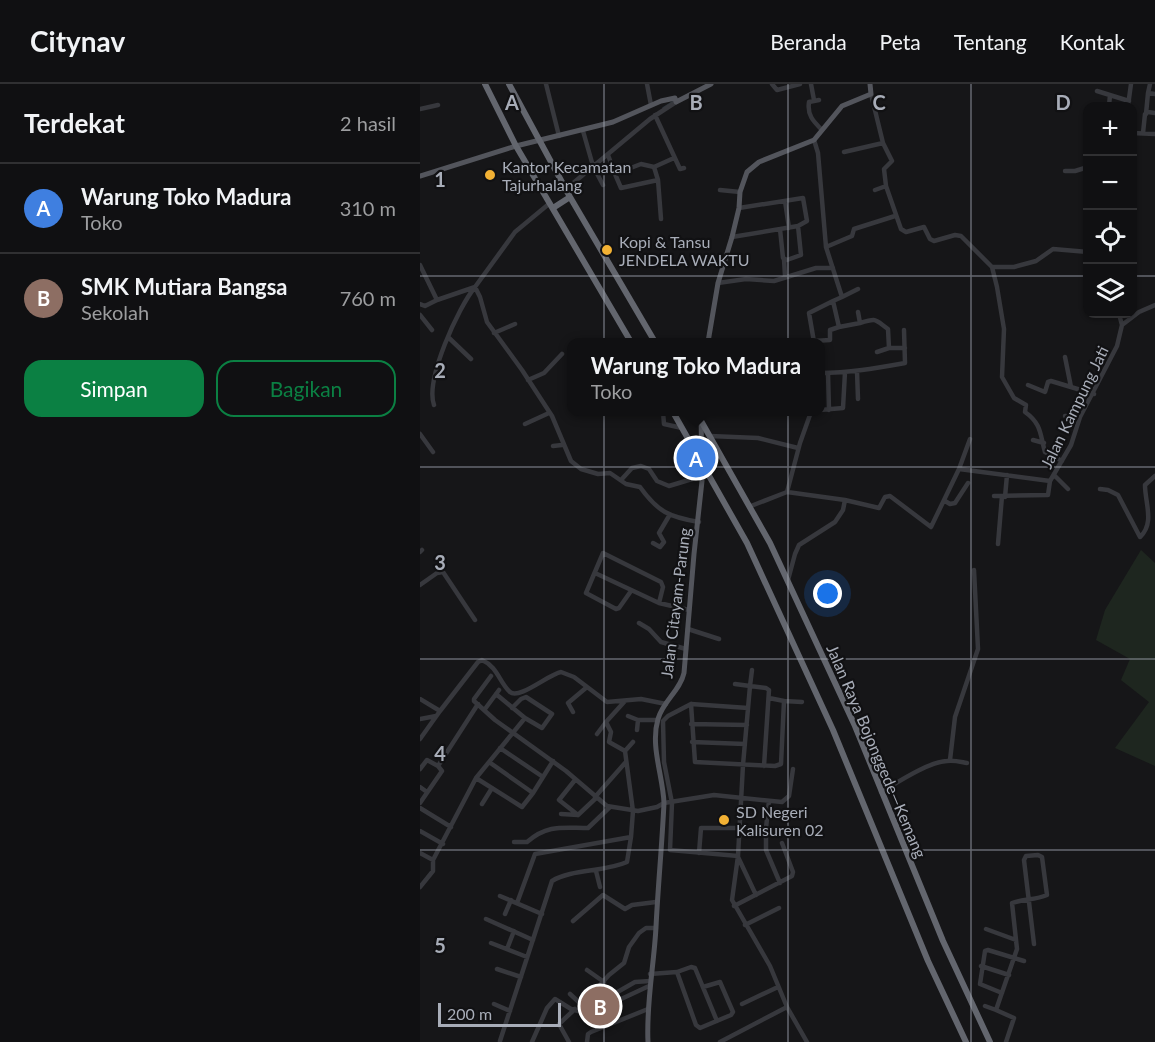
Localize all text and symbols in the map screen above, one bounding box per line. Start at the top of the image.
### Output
text: Citynav [30,24,125,58]
text: Beranda [770,29,847,54]
text: Peta [880,29,921,54]
text: Tentang [954,29,1027,54]
text: Kontak [1060,29,1125,54]
text: A [504,90,519,114]
text: B [689,90,703,114]
text: C [872,90,886,114]
text: D [1055,90,1071,114]
map controls [1083,102,1137,318]
button: + [1083,102,1137,156]
text: Terdekat [24,107,125,139]
text: 2 hasil [340,111,396,135]
button: − [1083,156,1137,210]
place label: Kantor Kecamatan Tajurhalang [502,157,631,194]
text: 1 [434,167,446,191]
marker: Kantor Kecamatan Tajurhalang [483,168,497,182]
text: Warung Toko Madura [81,183,291,210]
text: A [37,196,50,220]
text: 310 m [340,196,396,220]
text: Toko [81,210,123,234]
button: locate [1083,210,1137,264]
place label: Kopi & Tansu JENDELA WAKTU [619,232,750,269]
marker: Kopi & Tansu JENDELA WAKTU [600,243,614,257]
button: layers [1083,264,1137,318]
text: SMK Mutiara Bangsa [81,273,288,300]
text: B [37,286,50,310]
text: 760 m [340,286,396,310]
text: Sekolah [81,300,149,324]
popup [567,338,825,416]
street label: Jalan Kampung Jati [1036,343,1112,471]
text: Warung Toko Madura [591,352,801,379]
text: 2 [434,358,446,382]
button: Simpan [24,360,204,417]
button: Bagikan [216,360,396,417]
text: Toko [591,379,632,403]
pin: A [676,436,716,481]
street label: Jalan Citayam-Parung [656,527,694,679]
text: 3 [434,550,446,574]
your location [813,579,842,608]
street label: Jalan Raya Bojonggede—Kemang [823,641,931,861]
text: 4 [434,741,446,765]
place label: SD Negeri Kalisuren 02 [736,802,824,839]
marker: SD Negeri Kalisuren 02 [717,813,731,827]
text: 5 [434,933,446,957]
pin: B [580,984,620,1028]
scale bar [438,1000,561,1028]
text: 200 m [447,1004,492,1023]

